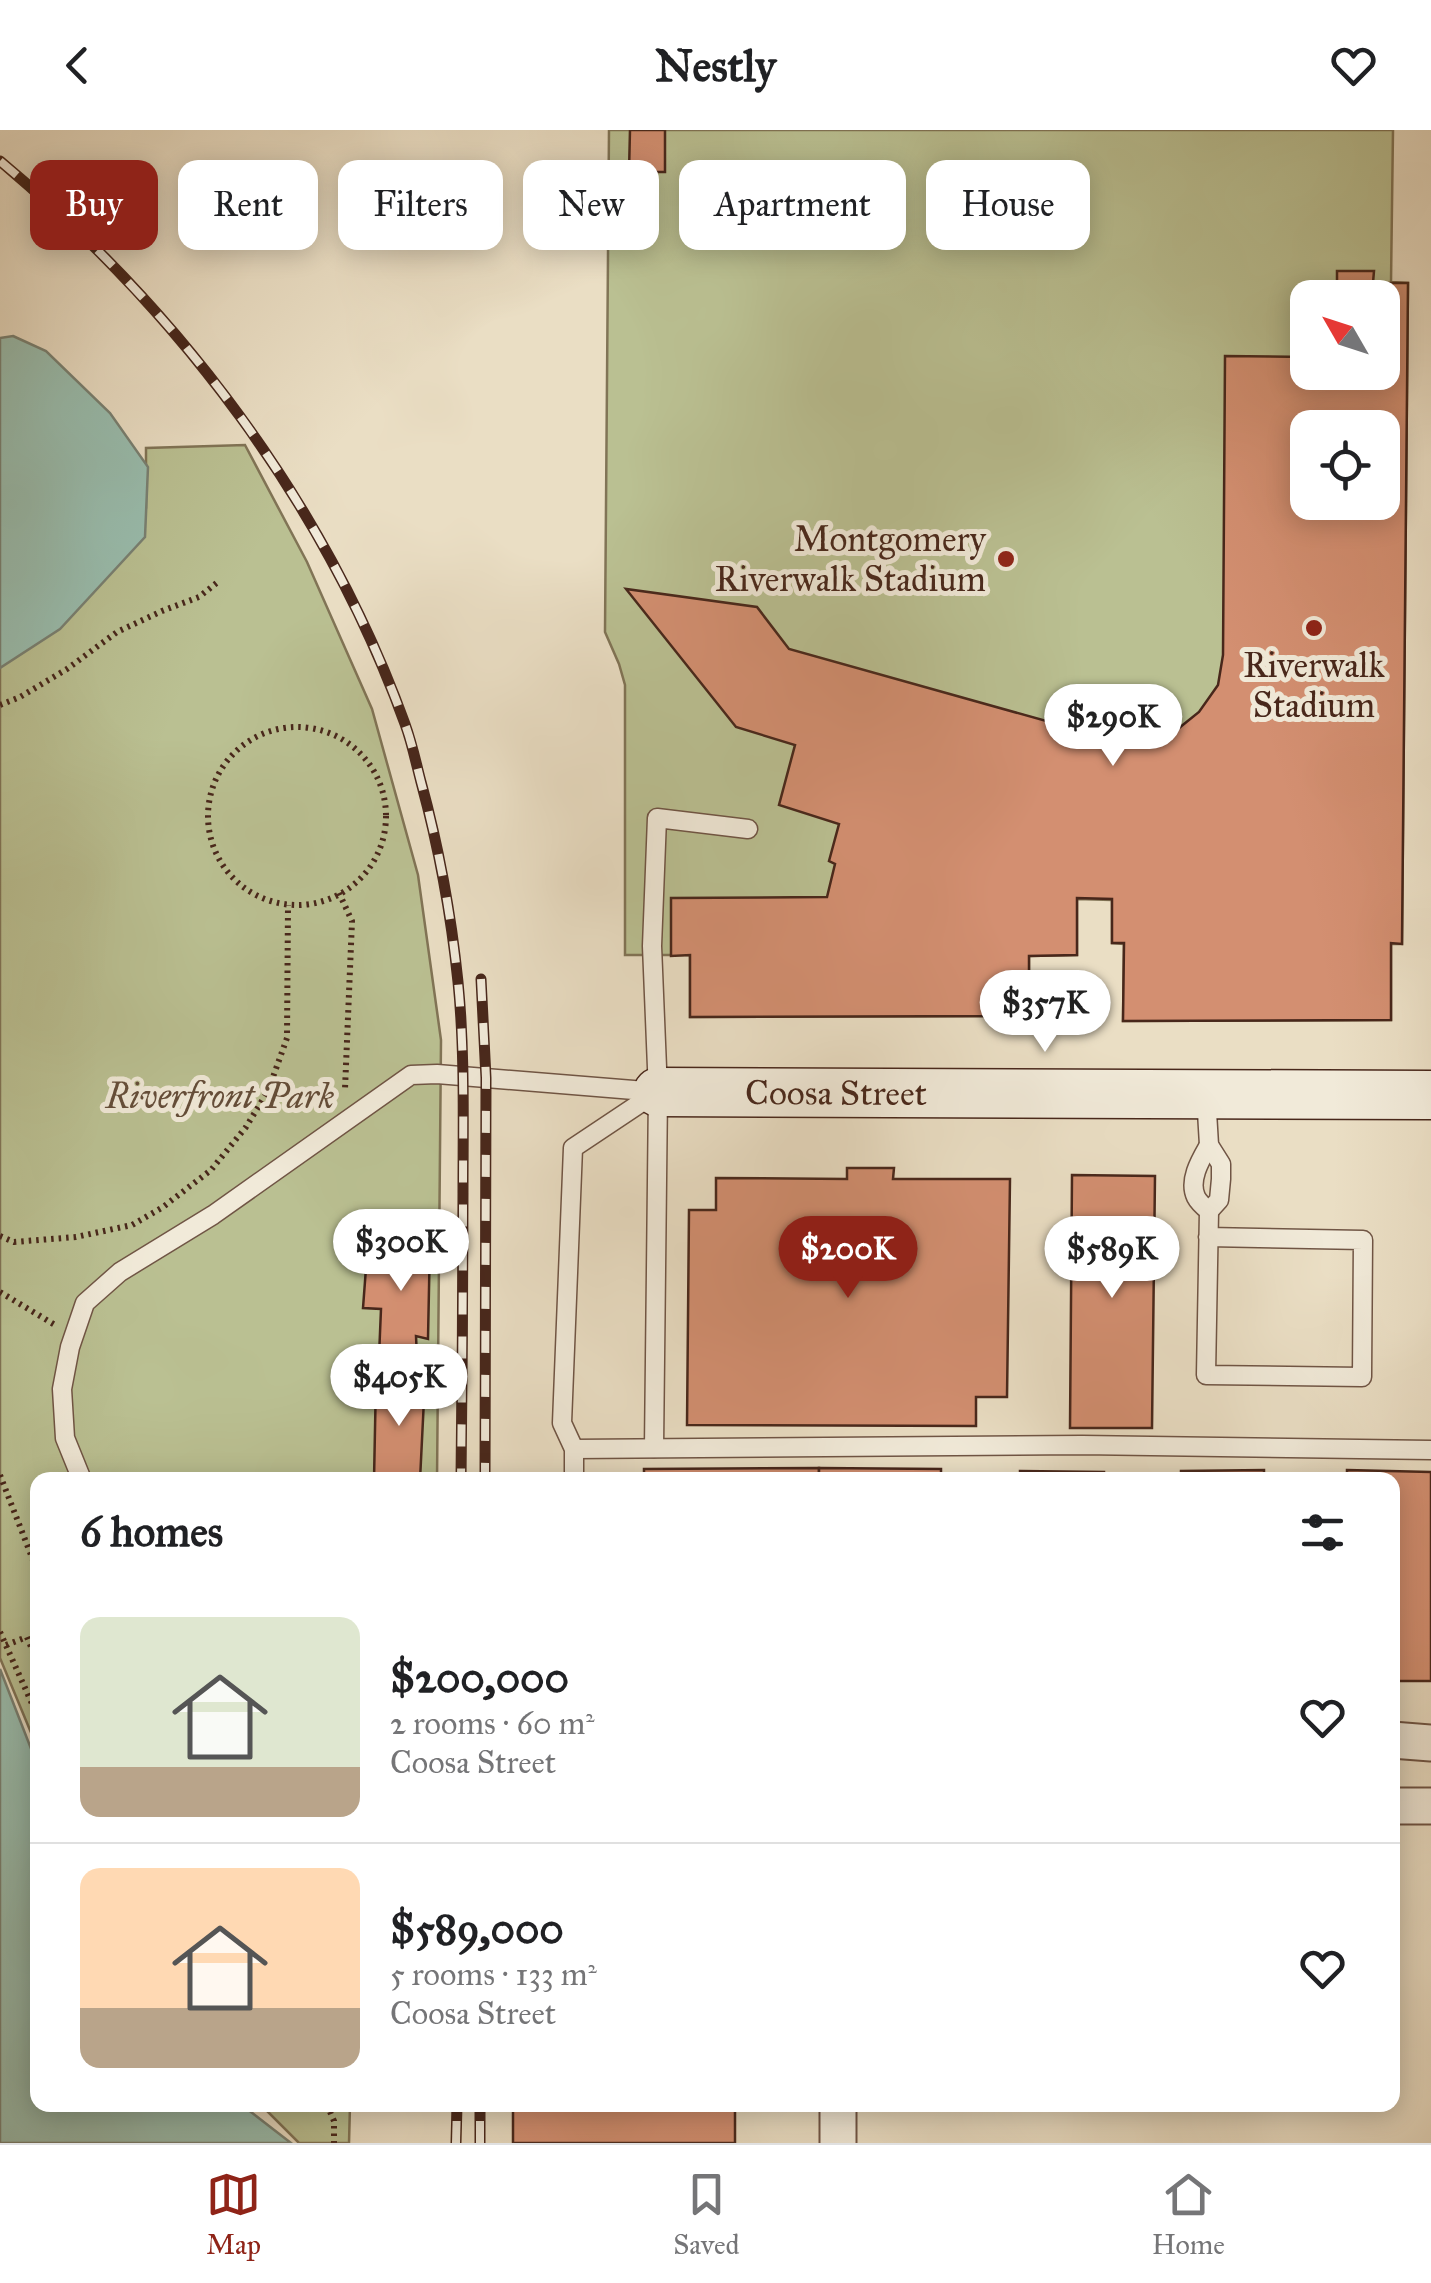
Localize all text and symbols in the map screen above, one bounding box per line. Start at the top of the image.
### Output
icon: back [50,38,105,93]
text: Nestly [655,38,776,93]
icon: heart [1326,38,1381,93]
chip: Buy [30,160,158,250]
chip: Rent [178,160,318,250]
chip: Filters [338,160,503,250]
chip: New [523,160,659,250]
chip: Apartment [679,160,906,250]
chip: House [926,160,1090,250]
north arrow [1290,280,1400,390]
map controls [1290,280,1400,520]
button: locate [1290,410,1400,520]
place label: Montgomery Riverwalk Stadium [715,518,987,601]
marker: Montgomery Riverwalk Stadium [995,548,1017,570]
marker: Riverwalk Stadium [1303,617,1325,639]
place label: Riverwalk Stadium [1243,644,1385,727]
pin: $290K [1043,684,1183,769]
text: $290K [1066,697,1160,736]
pin: $357K [975,970,1115,1055]
text: $357K [1002,983,1088,1022]
street label: Coosa Street [745,1071,927,1115]
park label: Riverfront Park [104,1075,335,1118]
pin: $300K [331,1209,471,1294]
pin: $200K [778,1216,918,1301]
pin: $589K [1042,1216,1182,1301]
text: $300K [355,1222,447,1261]
text: $200K [801,1229,895,1268]
text: $589K [1067,1229,1157,1268]
pin: $405K [329,1344,469,1429]
text: $405K [352,1357,446,1396]
icon: filters [1295,1505,1350,1560]
text: 6 homes [80,1506,223,1558]
text: $200,000 [390,1652,569,1704]
icon: home [160,1657,280,1777]
icon: heart [1295,1690,1350,1745]
text: 2 rooms · 60 m² [390,1704,595,1743]
text: Coosa Street [390,1743,556,1782]
text: $589,000 [390,1903,564,1955]
icon: home [160,1908,280,2028]
icon: heart [1295,1941,1350,1996]
text: 5 rooms · 133 m² [390,1955,597,1994]
text: Coosa Street [390,1994,556,2033]
tab: Map [206,2167,261,2262]
tab: Saved [673,2167,740,2262]
tab: Home [1152,2167,1225,2262]

